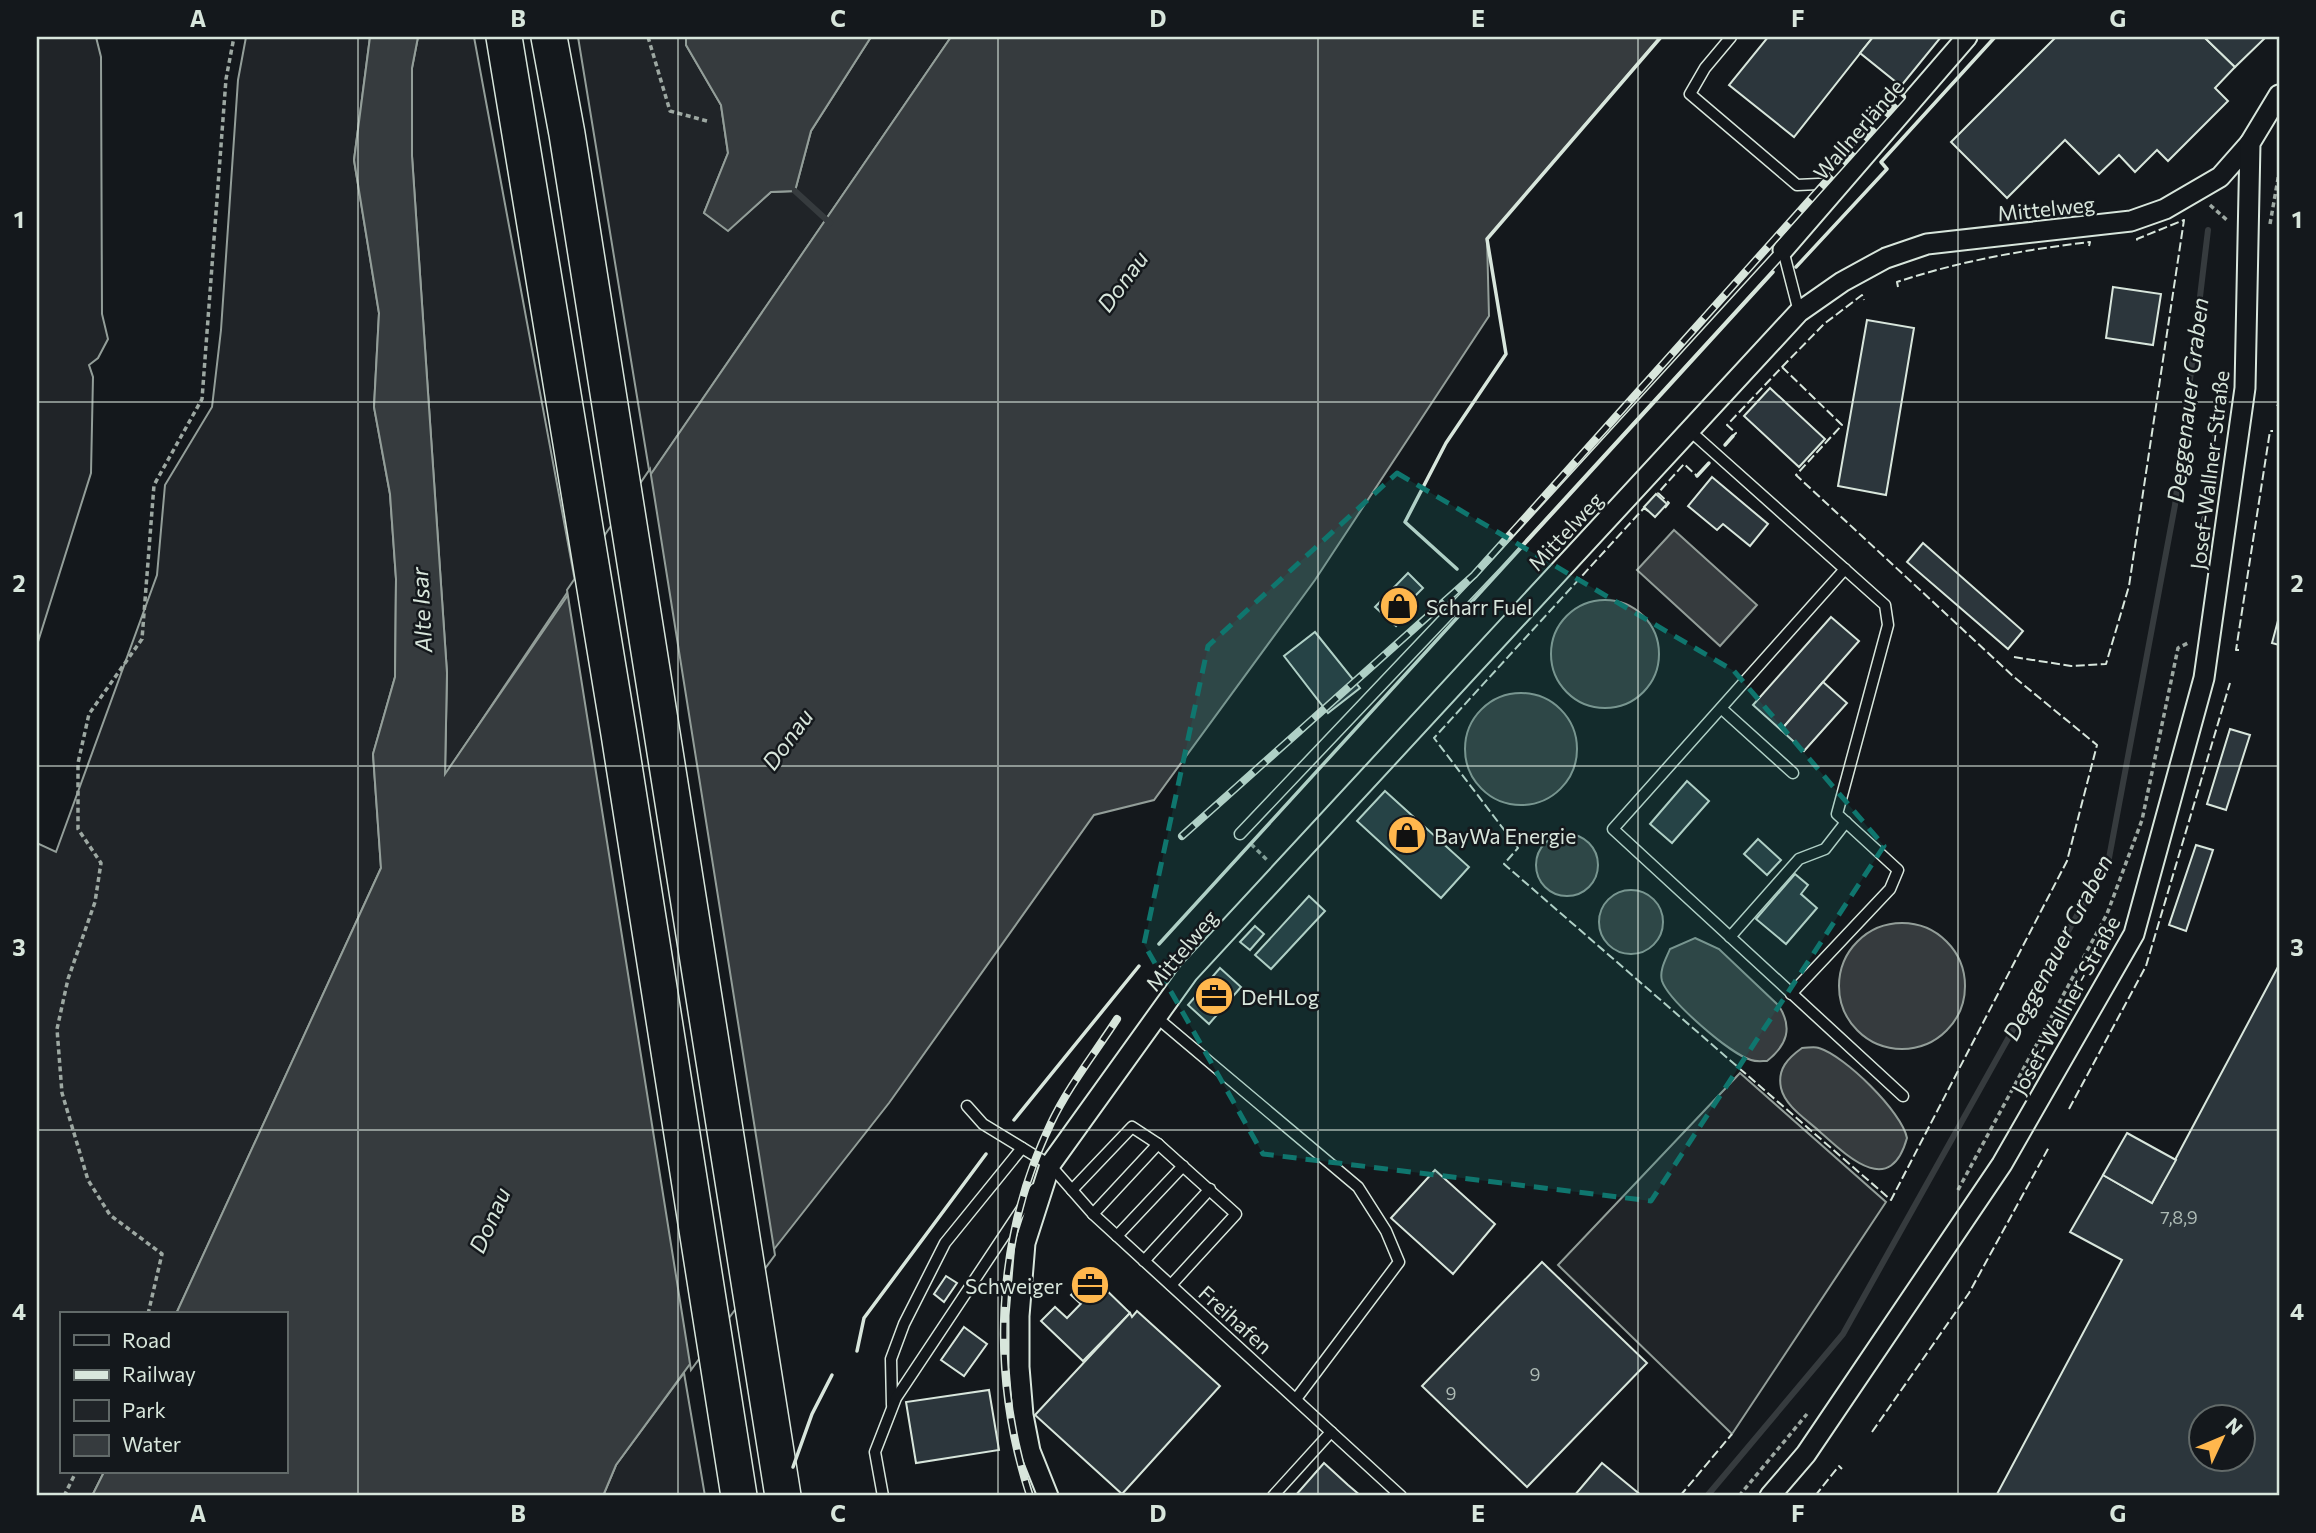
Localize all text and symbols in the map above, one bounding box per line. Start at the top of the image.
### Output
text: A [190,4,207,32]
text: B [510,4,526,32]
text: C [830,4,846,32]
text: D [1150,4,1167,32]
text: E [1471,4,1485,32]
text: F [1791,4,1805,32]
text: G [2110,4,2126,32]
street label: Wallnerlände [1808,74,1908,184]
street label: Mittelweg [1996,190,2096,226]
text: 1 [14,205,24,233]
text: 1 [2292,205,2302,233]
water label: Donau [1090,245,1154,317]
water label: Deggenauer Graben [2161,296,2213,504]
street label: Josef-Wallner-Straße [2184,369,2234,571]
street label: Mittelweg [1522,487,1608,575]
water label: Alte Isar [405,566,437,655]
text: 2 [12,569,26,597]
text: 2 [2290,569,2304,597]
shop icon: Scharr Fuel [1378,585,1420,627]
place label: Scharr Fuel [1426,594,1532,619]
water label: Donau [755,703,819,775]
shop icon: BayWa Energie [1386,814,1428,856]
place label: BayWa Energie [1434,823,1576,848]
water label: Deggenauer Graben [1996,849,2118,1045]
street label: Mittelweg [1140,904,1222,996]
street label: Josef-Wallner-Straße [2005,911,2125,1099]
text: 3 [12,933,26,961]
text: 3 [2290,933,2304,961]
office icon: DeHLog [1193,975,1235,1017]
place label: DeHLog [1241,984,1319,1009]
water label: Donau [462,1183,516,1257]
house number: 7,8,9 [2160,1206,2198,1228]
office icon: Schweiger [1069,1264,1111,1306]
place label: Schweiger [965,1273,1063,1298]
street label: Freihafen [1194,1280,1278,1358]
text: 4 [12,1297,26,1325]
text: 4 [2290,1297,2304,1325]
legend [60,1312,287,1474]
text: Road [122,1327,171,1352]
text: Railway [122,1361,196,1386]
house number: 9 [1530,1363,1540,1385]
house number: 9 [1446,1382,1456,1404]
text: Park [122,1397,166,1422]
north arrow [2186,1404,2256,1474]
text: N [2221,1413,2248,1439]
text: Water [122,1431,181,1456]
text: A [190,1499,207,1527]
text: B [510,1499,526,1527]
text: C [830,1499,846,1527]
text: D [1150,1499,1167,1527]
text: E [1471,1499,1485,1527]
text: F [1791,1499,1805,1527]
text: G [2110,1499,2126,1527]

